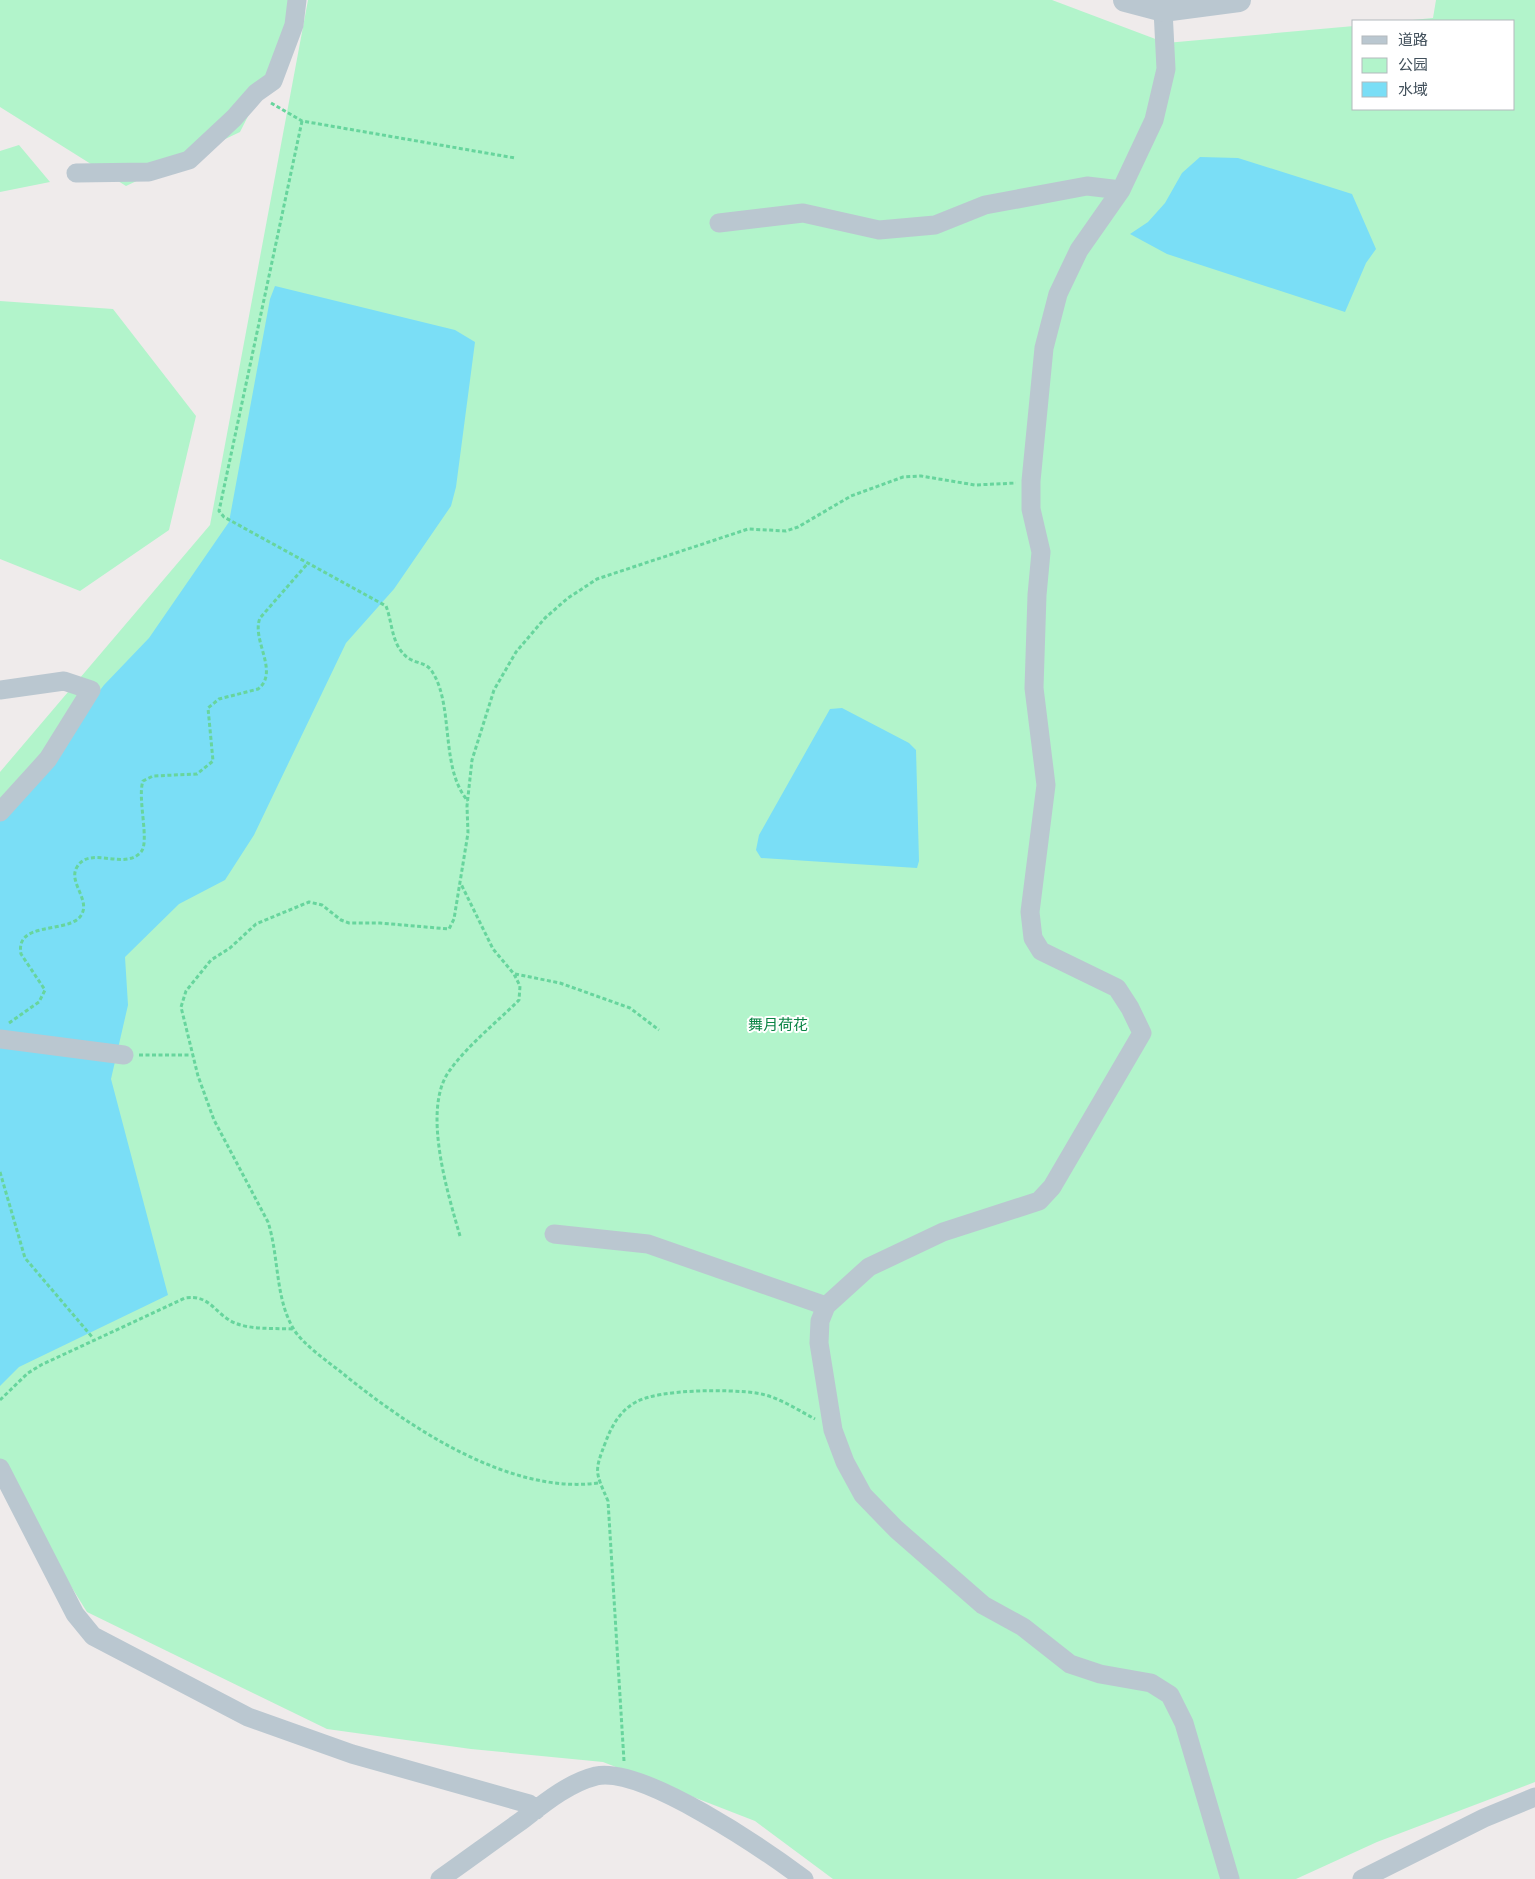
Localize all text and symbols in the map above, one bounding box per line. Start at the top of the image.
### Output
legend [1352,20,1515,110]
text: 道路 [1398,31,1428,49]
text: 公园 [1398,56,1428,74]
text: 水域 [1398,81,1428,99]
park label: 舞月荷花 [748,1016,808,1034]

